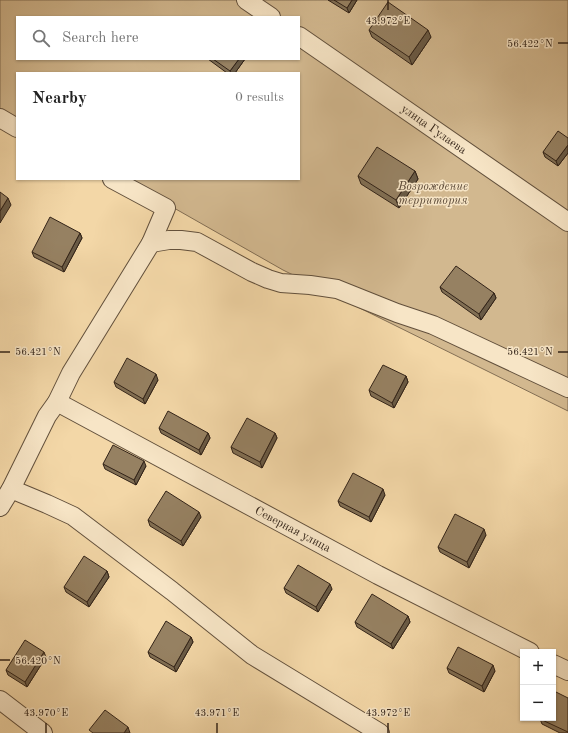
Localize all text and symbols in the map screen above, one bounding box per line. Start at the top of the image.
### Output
search box [16,16,300,60]
text: 43.972°E [366,16,410,26]
icon: search [30,27,52,49]
text: Search here [62,31,139,46]
text: 56.422°N [507,39,553,49]
text: Nearby [32,90,87,107]
text: 0 results [235,91,284,104]
street label: улица Гулаева [399,103,468,157]
park label: Возрождение территория [397,181,468,207]
text: 56.421°N [15,347,61,357]
text: 56.421°N [507,347,553,357]
street label: Северная улица [253,505,332,555]
map controls [520,649,556,721]
button: + [520,649,556,685]
text: 56.420°N [15,656,61,666]
button: − [520,685,556,721]
text: 43.970°E [24,708,68,718]
text: 43.971°E [195,708,239,718]
text: 43.972°E [366,708,410,718]

